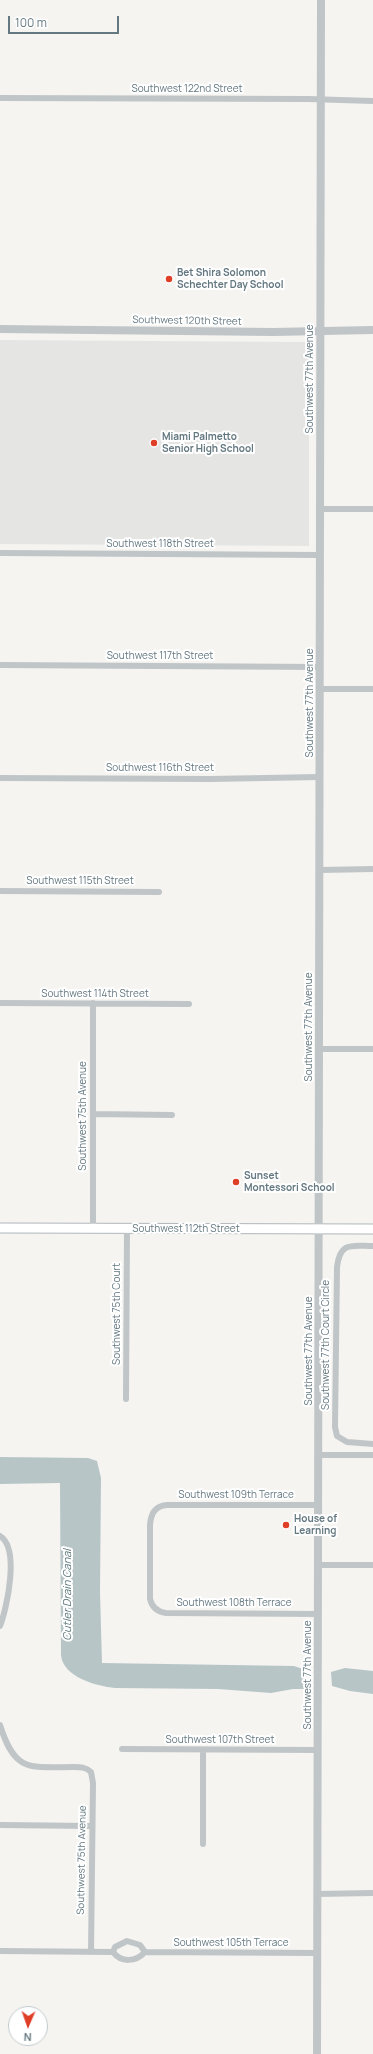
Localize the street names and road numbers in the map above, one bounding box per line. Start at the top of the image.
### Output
street label: Southwest 122nd Street [131,83,243,95]
street label: Southwest 120th Street [132,314,242,328]
street label: Southwest 77th Avenue [304,324,316,434]
street label: Southwest 118th Street [106,538,214,550]
street label: Southwest 77th Avenue [304,648,316,758]
street label: Southwest 117th Street [107,650,213,662]
street label: Southwest 116th Street [106,762,214,774]
street label: Southwest 115th Street [26,875,134,887]
street label: Southwest 77th Avenue [303,972,315,1082]
street label: Southwest 114th Street [41,988,149,1000]
street label: Southwest 75th Avenue [77,1061,89,1171]
street label: Southwest 112th Street [132,1223,240,1235]
street label: Southwest 75th Court [111,1263,123,1365]
street label: Southwest 77th Court Circle [320,1280,332,1410]
street label: Southwest 77th Avenue [303,1296,315,1406]
street label: Southwest 109th Terrace [178,1489,294,1501]
street label: Southwest 108th Terrace [176,1597,292,1609]
street label: Southwest 77th Avenue [302,1620,314,1730]
street label: Southwest 107th Street [166,1734,274,1746]
street label: Southwest 75th Avenue [75,1805,89,1915]
street label: Southwest 105th Terrace [173,1937,289,1949]

